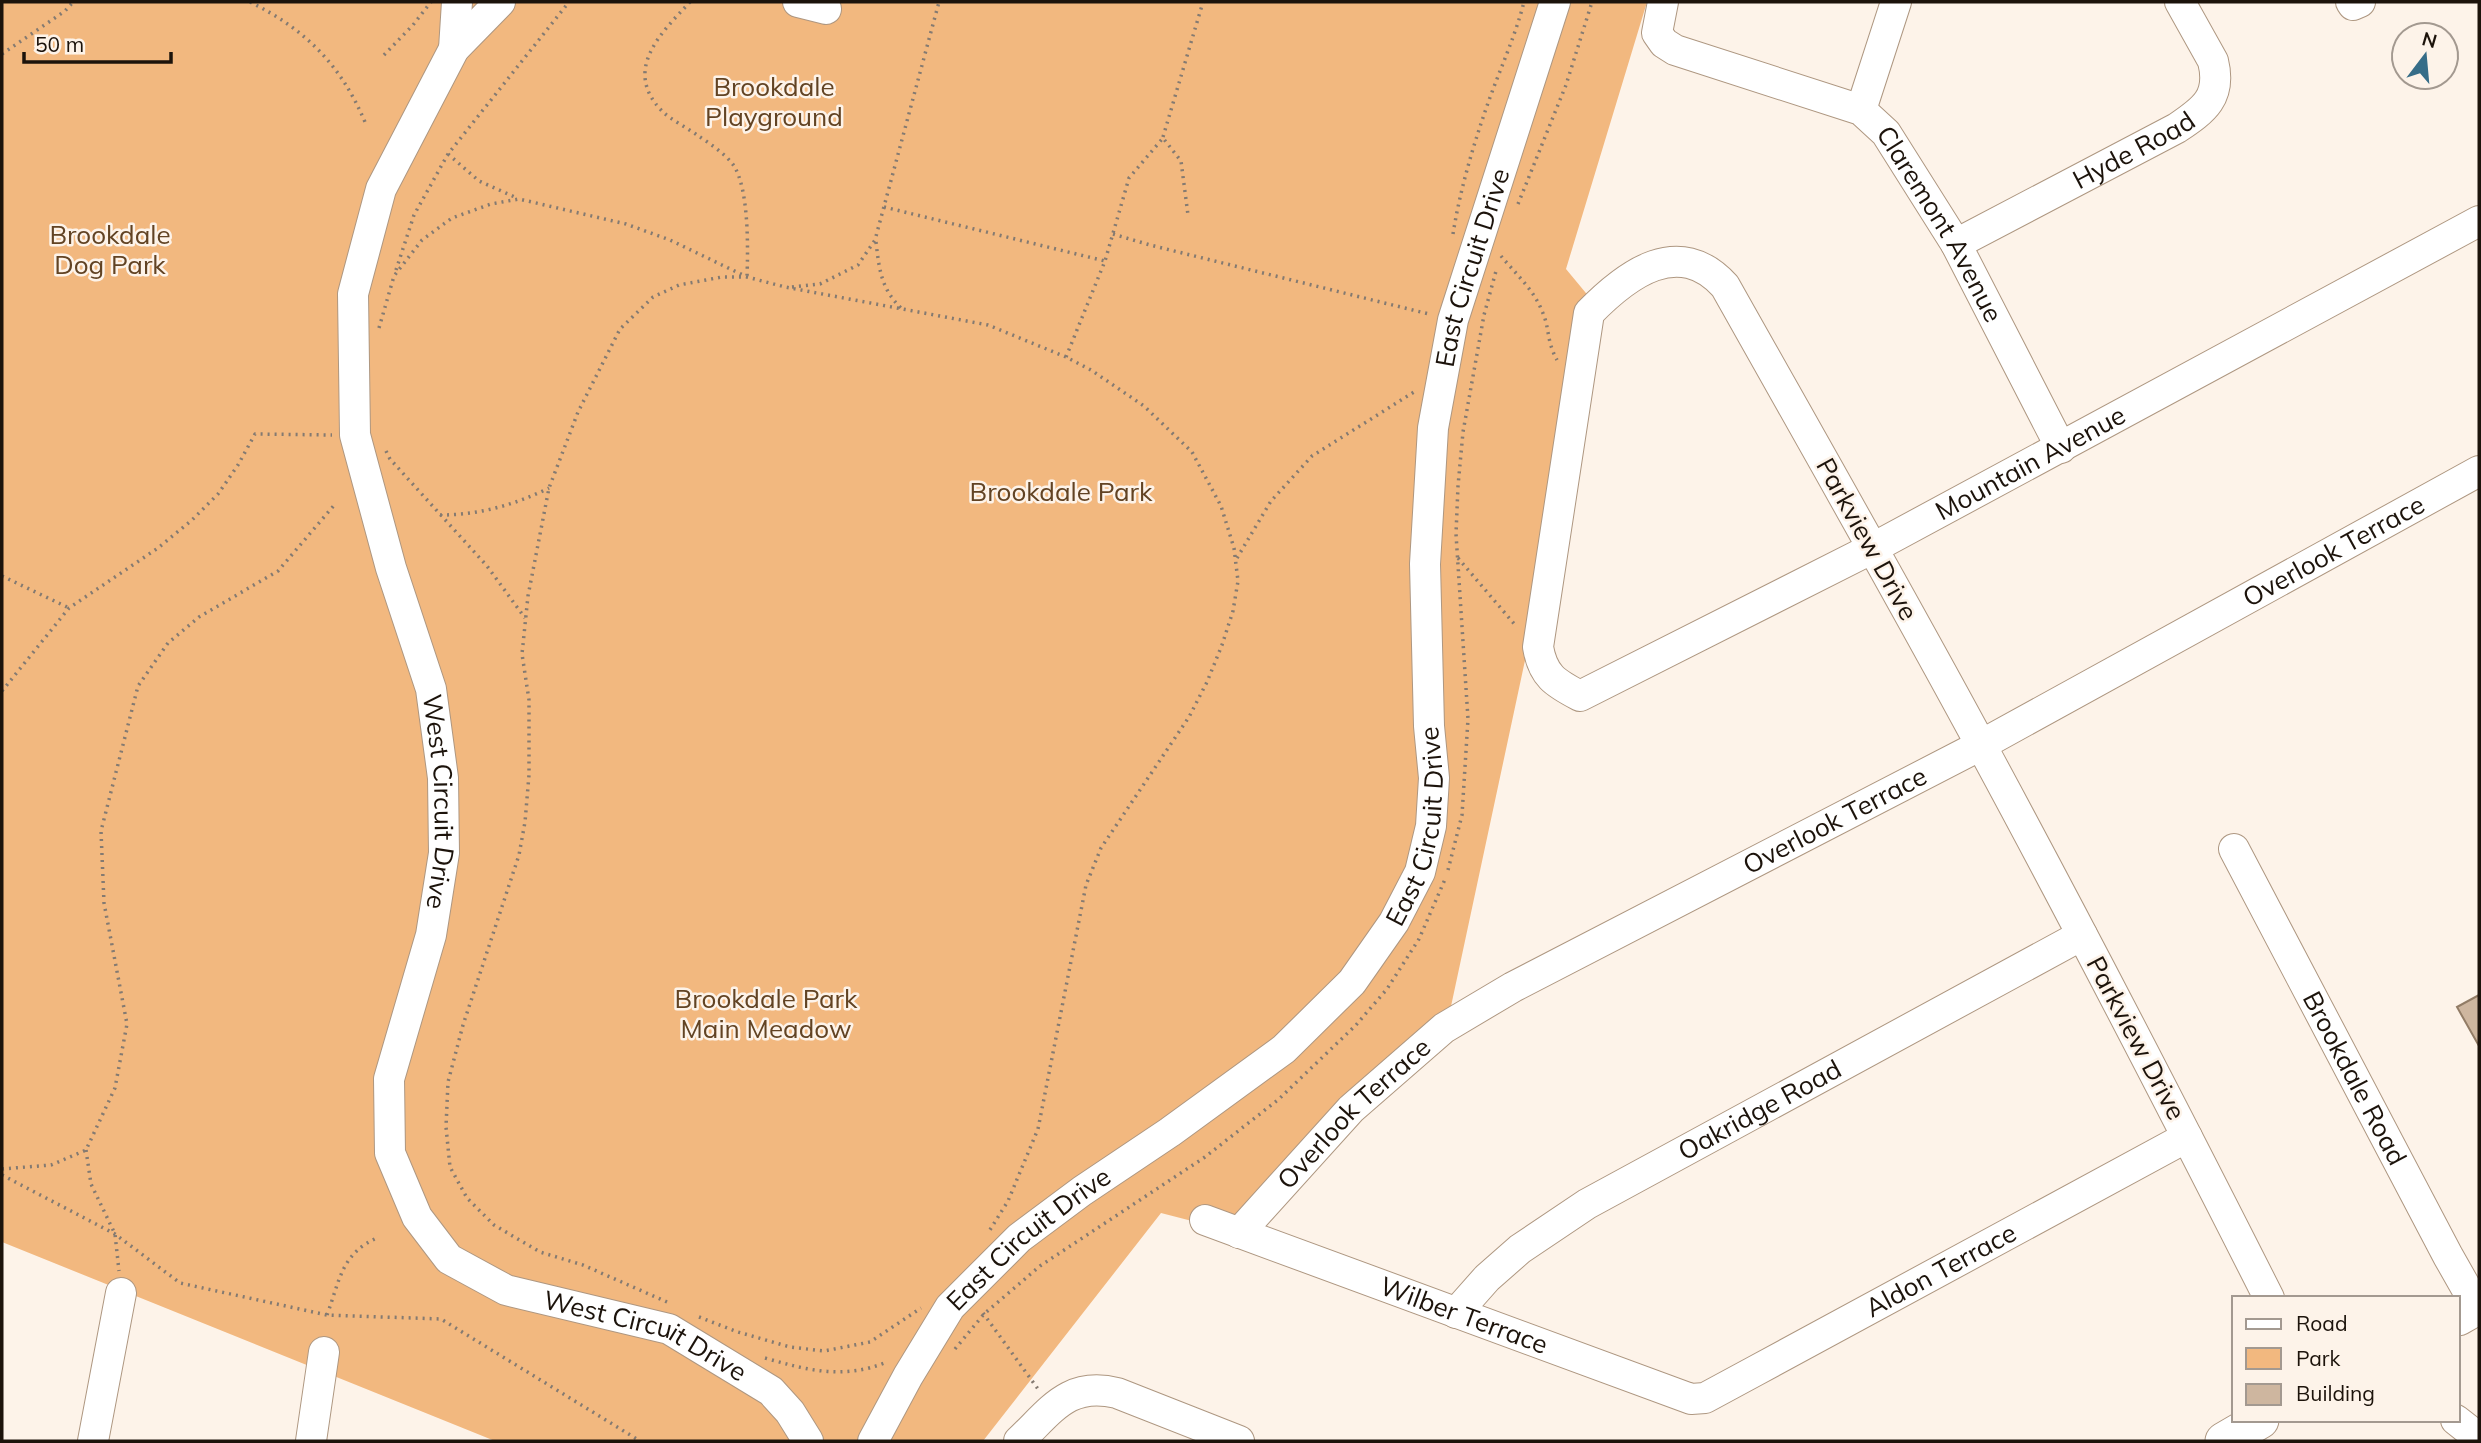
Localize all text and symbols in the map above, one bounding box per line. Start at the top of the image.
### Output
scale bar [24,21,172,65]
north arrow [2390,21,2460,91]
text: N [2419,26,2440,53]
text: 50 m [35,31,84,57]
park label: Brookdale Playground [705,70,843,133]
street label: Hyde Road [2067,104,2201,196]
street label: Claremont Avenue [1870,119,2010,328]
street label: East Circuit Drive [1428,164,1517,369]
park label: Brookdale Dog Park [49,218,171,281]
street label: Mountain Avenue [1930,398,2131,527]
street label: Parkview Drive [1809,452,1926,626]
park label: Brookdale Park [970,475,1153,508]
street label: Overlook Terrace [2237,487,2430,614]
street label: West Circuit Drive [416,692,462,912]
street label: East Circuit Drive [1378,725,1450,931]
street label: Overlook Terrace [1737,759,1932,881]
street label: Parkview Drive [2080,950,2193,1125]
park label: Brookdale Park Main Meadow [675,982,858,1045]
street label: Brookdale Road [2296,985,2414,1171]
street label: Overlook Terrace [1270,1030,1437,1196]
street label: Oakridge Road [1672,1052,1847,1167]
street label: East Circuit Drive [939,1160,1117,1317]
street label: Aldon Terrace [1859,1216,2022,1324]
street label: Wilber Terrace [1376,1269,1553,1361]
street label: West Circuit Drive [540,1283,753,1388]
legend [2232,1296,2460,1422]
text: Road [2296,1310,2347,1336]
text: Park [2296,1345,2340,1371]
text: Building [2296,1380,2375,1406]

